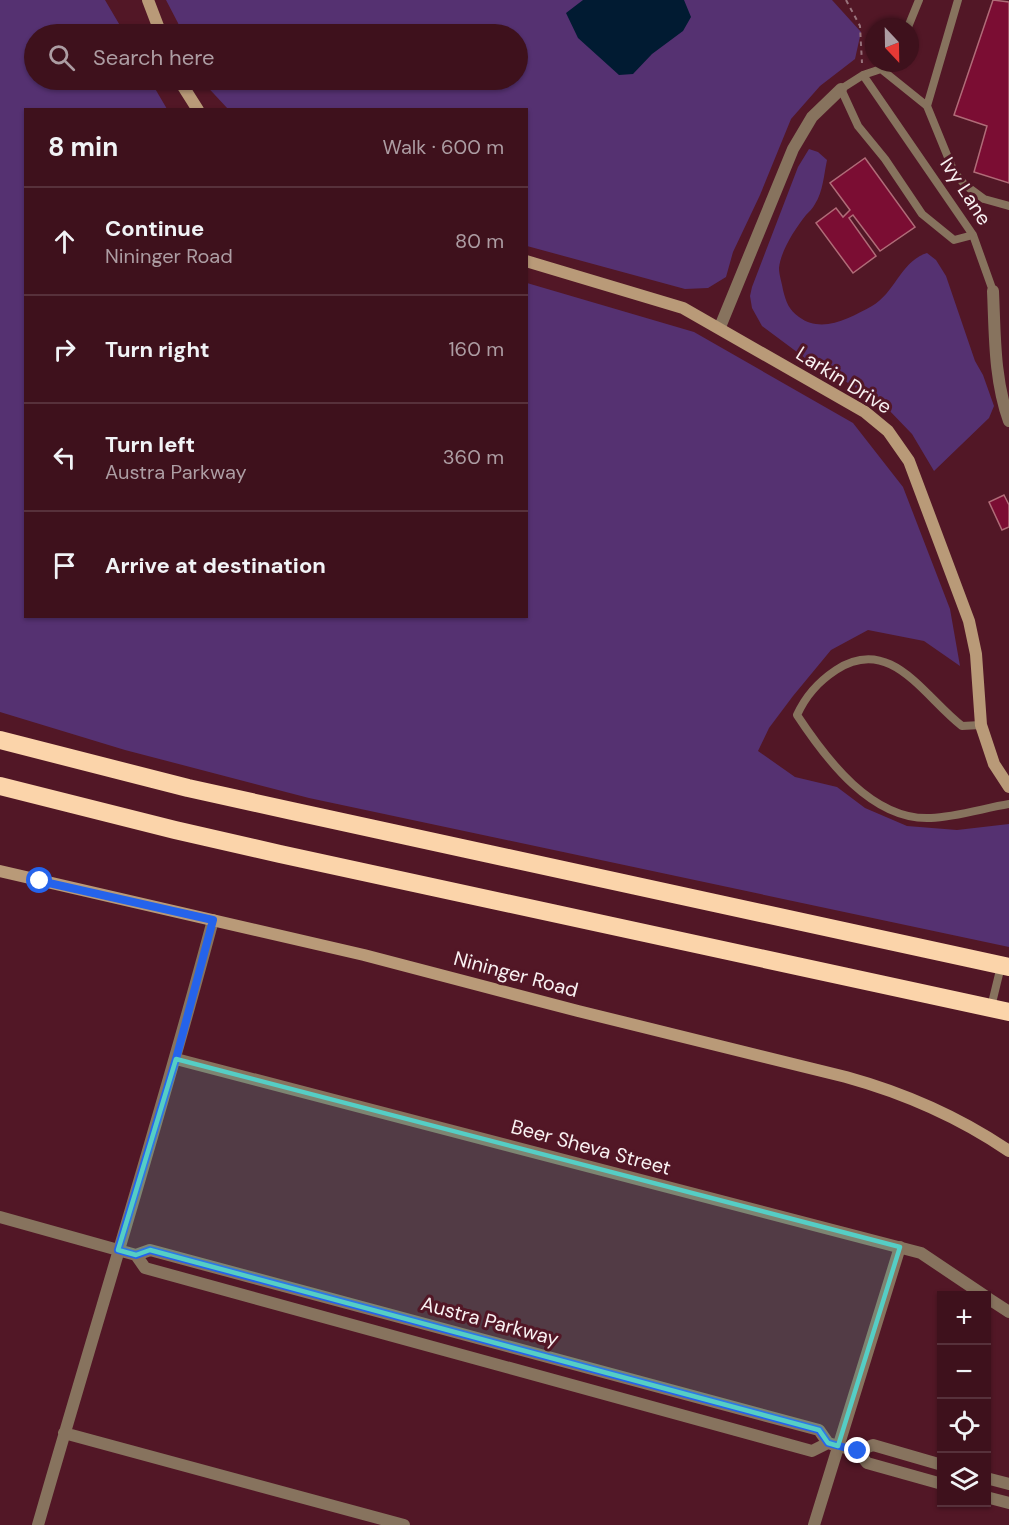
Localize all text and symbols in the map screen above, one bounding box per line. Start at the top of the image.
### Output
north arrow [865,18,919,72]
search box [24,24,528,90]
icon: search [45,41,78,74]
text: Search here [93,43,214,72]
text: 8 min [48,130,118,164]
text: Walk · 600 m [383,134,504,160]
street label: Ivy Lane [934,152,998,230]
text: Continue [105,214,204,243]
icon: ahead [48,225,81,258]
text: 80 m [455,228,504,254]
text: Nininger Road [105,243,233,269]
icon: right [48,333,81,366]
text: Turn right [105,335,210,364]
text: 160 m [448,336,504,362]
street label: Larkin Drive [791,340,897,420]
text: Turn left [105,430,195,459]
icon: left [48,441,81,474]
text: 360 m [443,444,504,470]
text: Austra Parkway [105,459,247,485]
icon: arrive [48,549,81,582]
text: Arrive at destination [105,551,326,580]
route start [26,867,52,893]
street label: Nininger Road [451,945,581,1003]
street label: Beer Sheva Street [508,1113,674,1181]
street label: Austra Parkway [418,1290,562,1352]
map controls [937,1291,991,1507]
button: + [937,1291,991,1345]
button: − [937,1345,991,1399]
button: locate [937,1399,991,1453]
route end [844,1437,870,1463]
button: layers [937,1453,991,1507]

